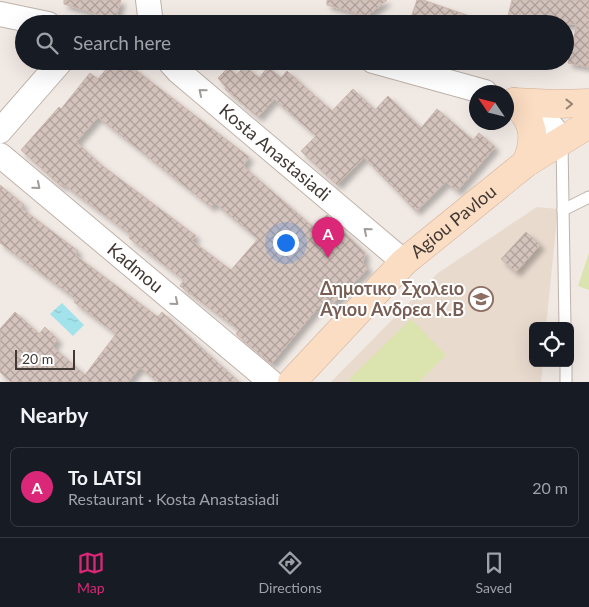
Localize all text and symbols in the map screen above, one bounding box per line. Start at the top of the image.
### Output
search box [15,15,574,70]
icon: search [33,29,61,57]
text: Search here [73,31,171,54]
north arrow [469,85,514,130]
one-way arrow [199,88,208,97]
street label: Kosta Anastasiadi [215,99,335,205]
one-way arrow [566,99,573,109]
one-way arrow [32,180,41,189]
street label: Agiou Pavlou [406,180,500,262]
pin: A [312,217,344,258]
one-way arrow [363,227,372,236]
your location [273,230,299,256]
street label: Kadmou [103,238,168,297]
place label: Δημοτικο Σχολειο Αγιου Ανδρεα Κ.Β [319,277,464,320]
school or university icon: Δημοτικο Σχολειο Αγιου Ανδρεα Κ.Β [468,286,494,312]
one-way arrow [170,296,179,305]
map controls [529,322,574,367]
button: locate [529,322,574,367]
scale bar [15,347,75,370]
text: 20 m [22,350,53,367]
text: Nearby [20,402,88,427]
text: To LATSI [68,466,142,489]
text: A [31,478,43,497]
text: 20 m [532,478,568,497]
text: Restaurant · Kosta Anastasiadi [68,489,279,508]
tab: Map [77,549,105,596]
tab: Directions [259,549,322,596]
tab: Saved [476,549,512,596]

